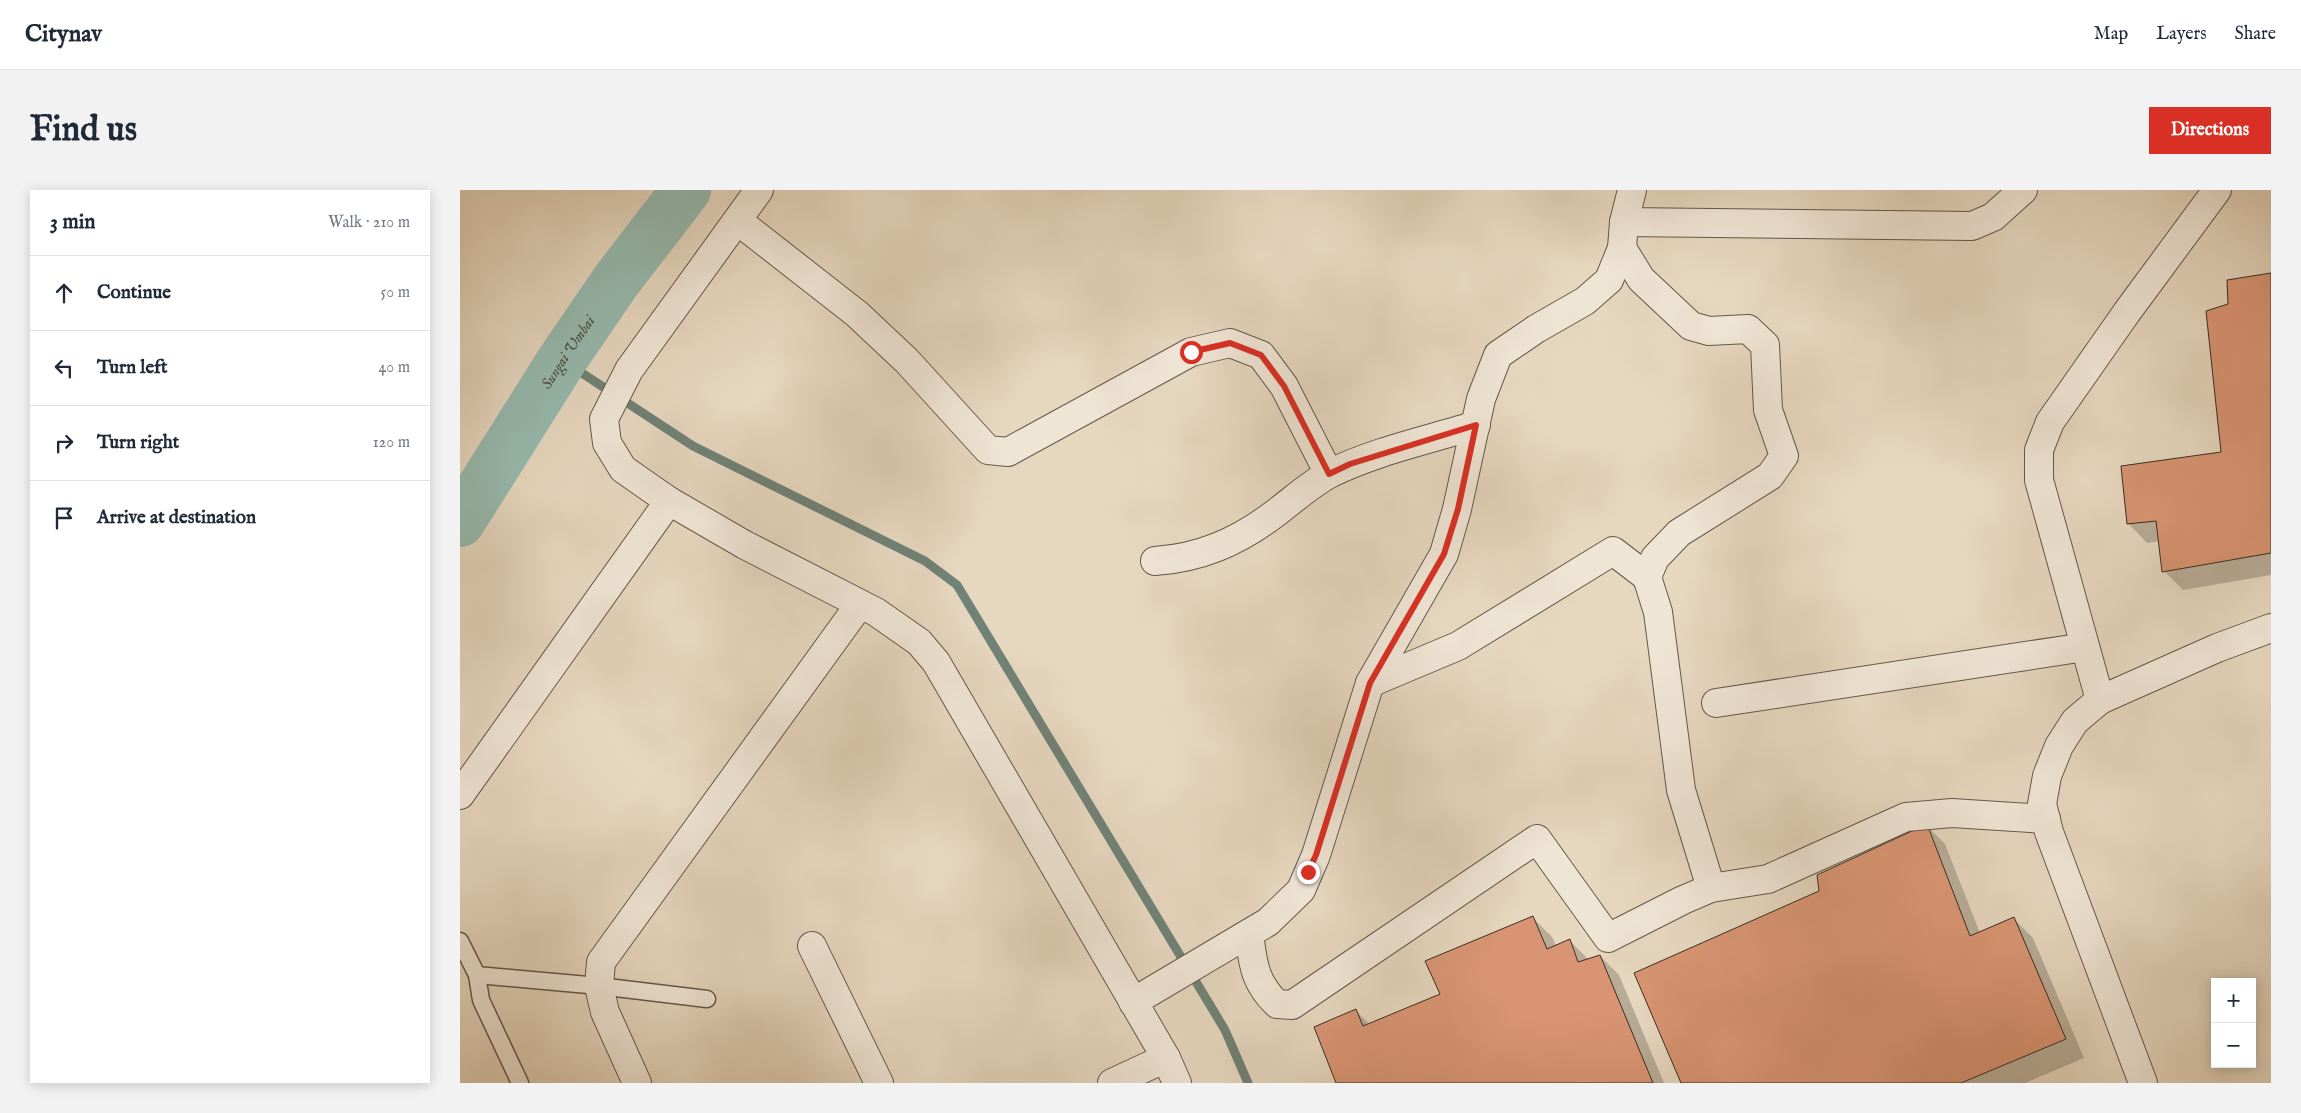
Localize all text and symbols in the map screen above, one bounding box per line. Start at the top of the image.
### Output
text: Citynav [25,19,102,50]
text: Map [2094,23,2128,46]
text: Layers [2156,23,2207,46]
text: Share [2235,23,2276,46]
button: Directions [2149,107,2271,154]
text: Find us [30,108,137,153]
text: 3 min [50,209,95,236]
text: Walk · 210 m [328,213,410,233]
icon: ahead [50,279,78,307]
text: Continue [97,281,171,305]
text: 50 m [381,283,410,303]
water label: Sungai Umbai [537,311,600,392]
route start [1180,341,1203,364]
icon: left [50,354,78,382]
text: Turn left [97,356,168,380]
text: 40 m [378,358,410,378]
icon: right [50,429,78,457]
text: Turn right [97,431,179,455]
text: 120 m [373,433,410,453]
icon: arrive [50,504,78,532]
text: Arrive at destination [97,506,256,530]
route end [1297,861,1320,884]
map controls [2211,978,2256,1068]
button: + [2211,978,2256,1023]
button: − [2211,1023,2256,1068]

